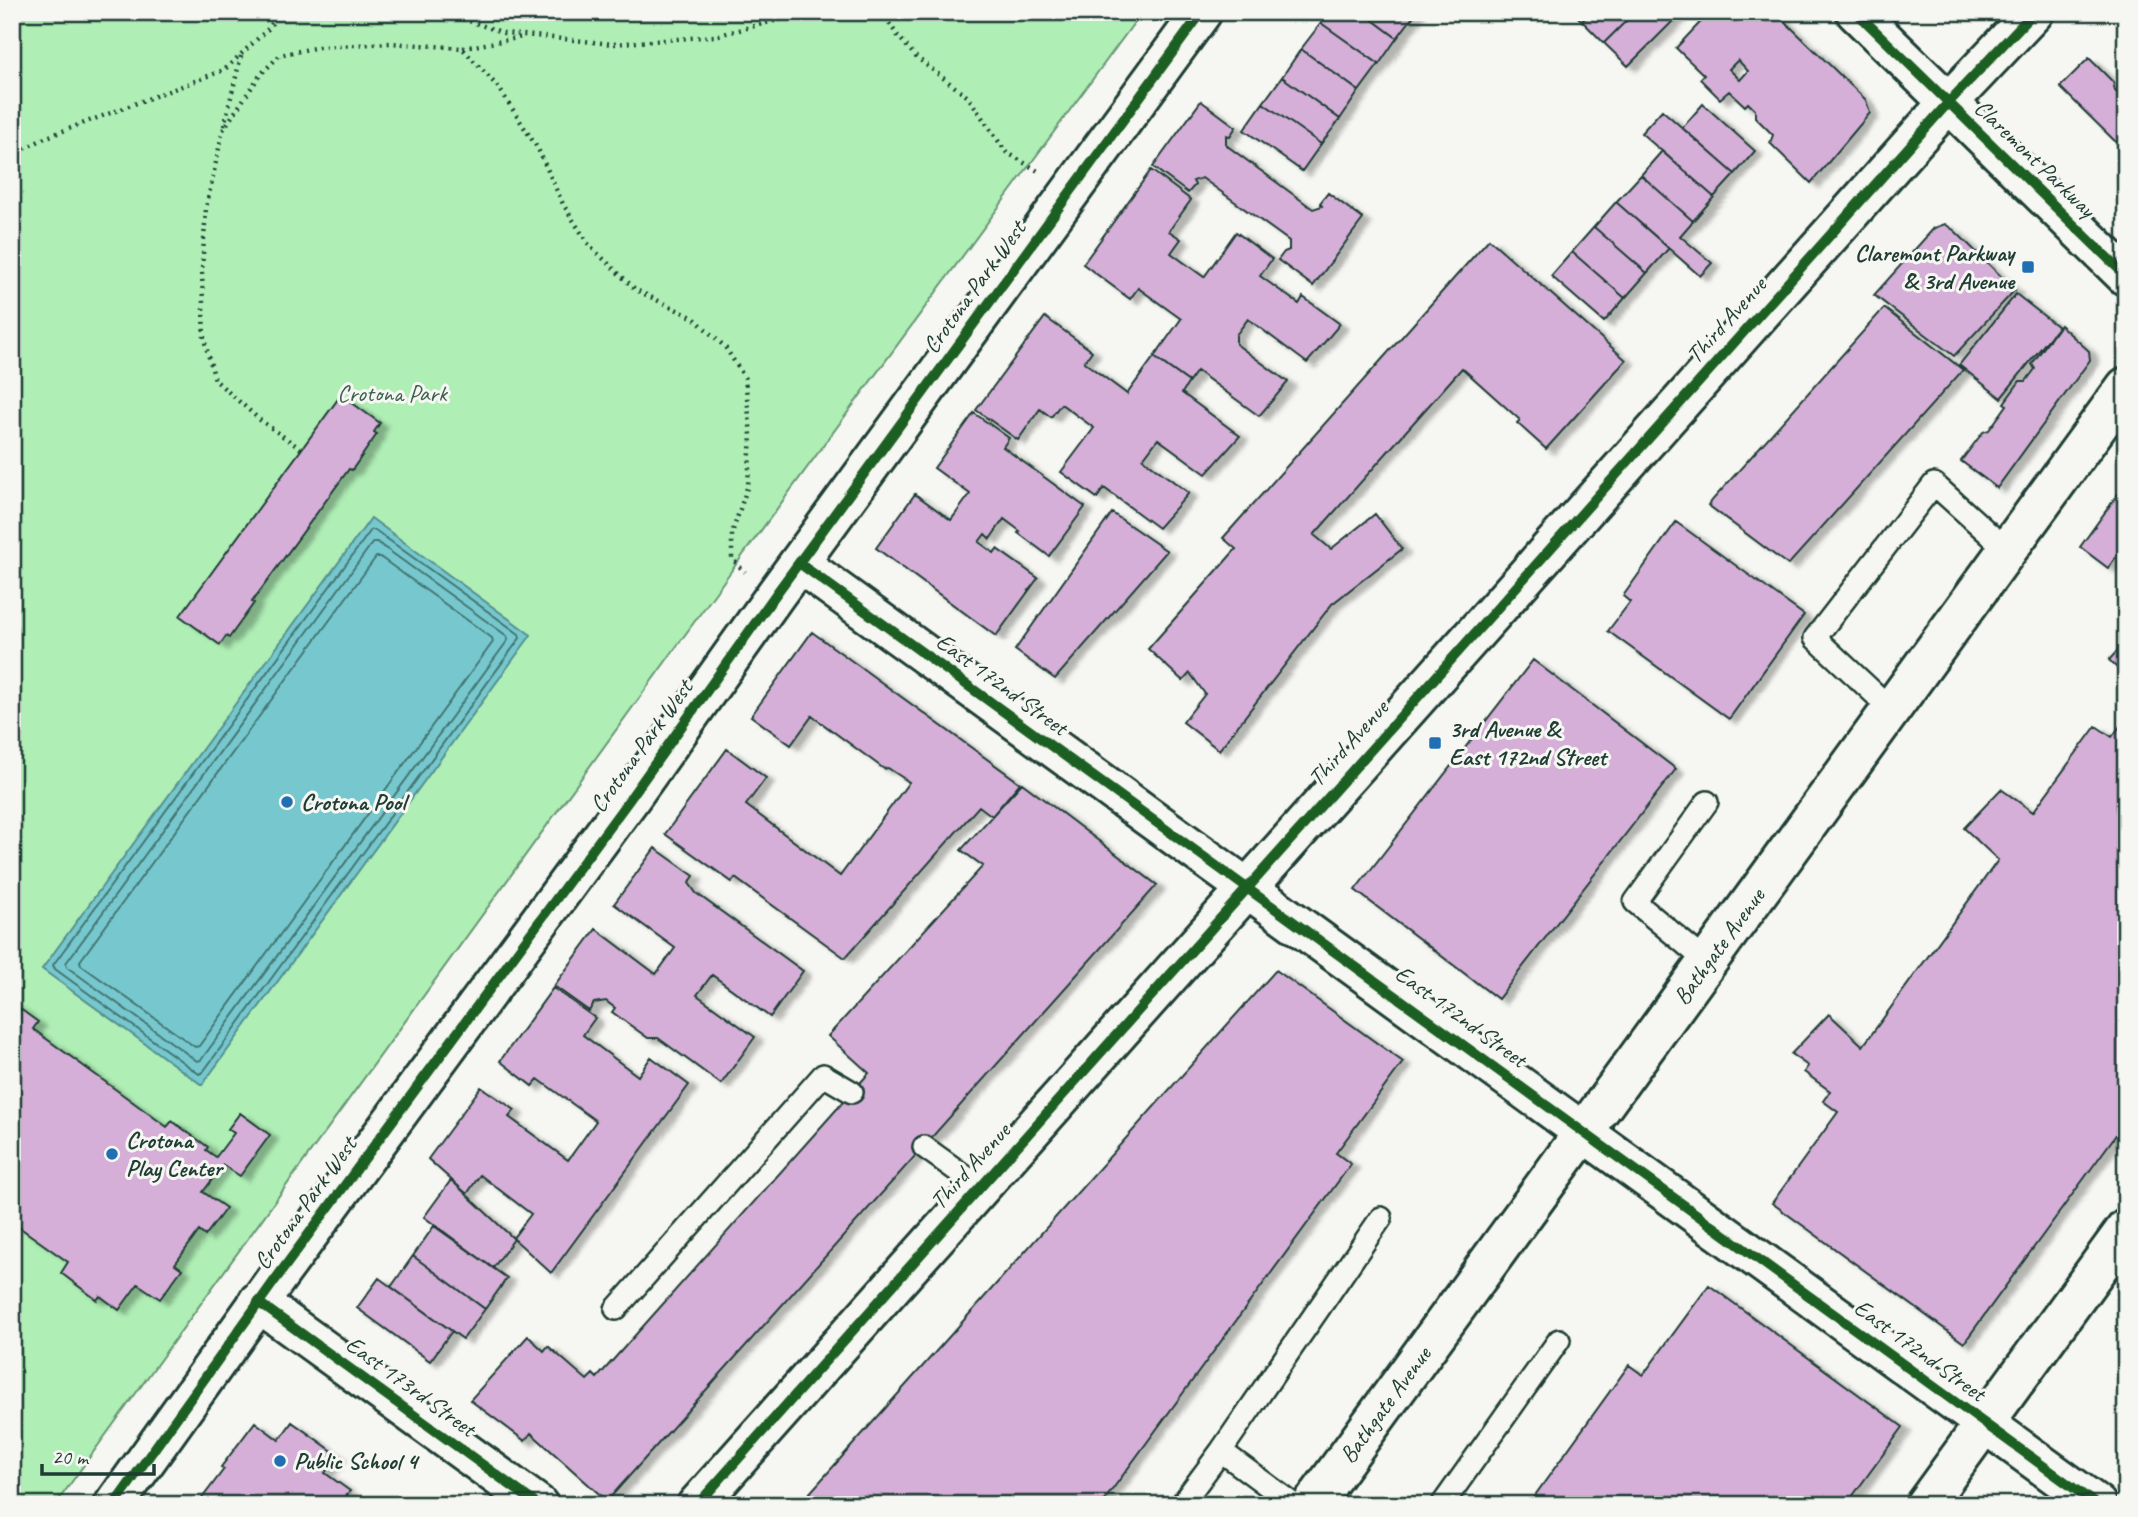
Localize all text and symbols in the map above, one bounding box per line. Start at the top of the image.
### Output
street label: Claremont Parkway [1968,93,2103,225]
street label: Crotona Park West [916,213,1033,359]
place label: Claremont Parkway & 3rd Avenue [1855,238,2017,296]
marker: Claremont Parkway & 3rd Avenue [2020,259,2036,275]
street label: Third Avenue [1679,269,1774,369]
park label: Crotona Park [337,378,449,408]
street label: East 172nd Street [930,626,1075,743]
street label: Crotona Park West [583,672,700,818]
street label: Third Avenue [1301,692,1396,792]
place label: 3rd Avenue & East 172nd Street [1449,714,1609,772]
marker: 3rd Avenue & East 172nd Street [1427,735,1443,751]
place label: Crotona Pool [301,787,410,817]
marker: Crotona Pool [279,794,295,810]
street label: Bathgate Avenue [1666,880,1772,1011]
street label: East 172nd Street [1389,958,1534,1075]
street label: Third Avenue [923,1115,1018,1215]
place label: Crotona Play Center [126,1125,224,1183]
street label: Crotona Park West [247,1129,364,1275]
marker: Crotona Play Center [104,1146,120,1162]
street label: East 172nd Street [1848,1292,1993,1409]
street label: East 173rd Street [340,1329,483,1444]
street label: Bathgate Avenue [1333,1339,1439,1469]
scale bar [42,1433,154,1477]
text: 20 m [52,1444,90,1470]
place label: Public School 4 [294,1446,420,1476]
marker: Public School 4 [272,1453,288,1469]

